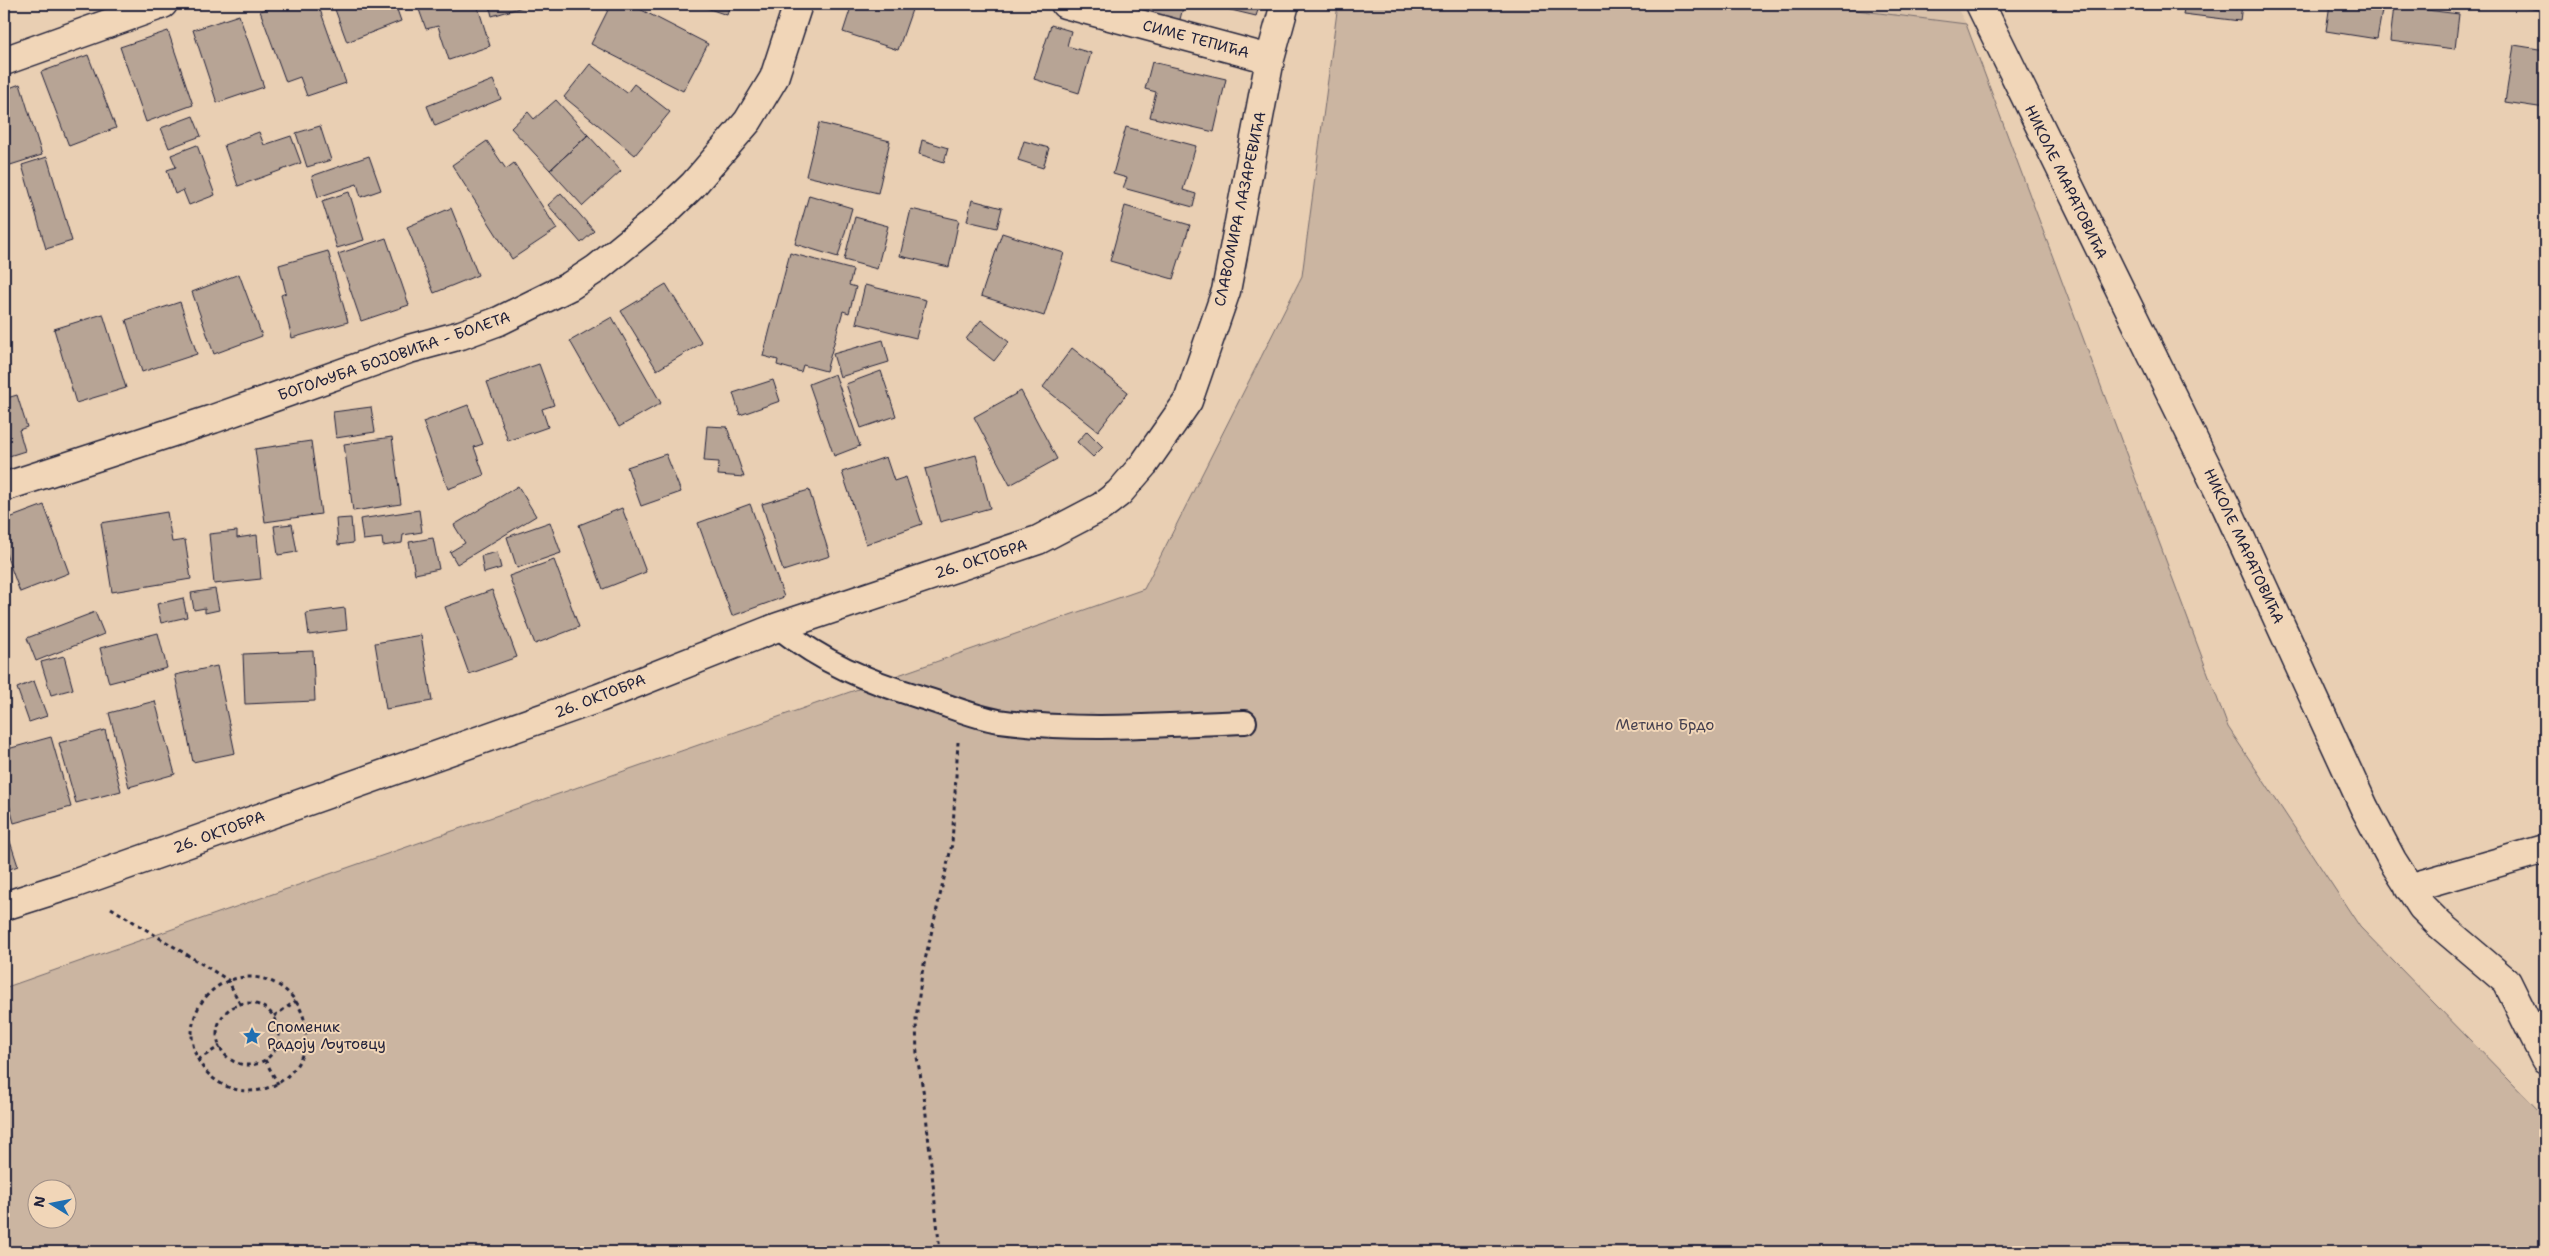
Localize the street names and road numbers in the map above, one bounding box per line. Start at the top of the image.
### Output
street label: СИМЕ ТЕПИЋА [1141,15,1252,63]
street label: НИКОЛЕ МАРАТОВИЋА [2020,102,2112,262]
street label: СЛАВОМИРА ЛАЗАРЕВИЋА [1210,110,1270,308]
street label: БОГОЉУБА БОЈОВИЋА - БОЛЕТА [275,307,513,405]
street label: НИКОЛЕ МАРАТОВИЋА [2199,465,2289,627]
street label: 26. ОКТОБРА [932,535,1030,583]
street label: 26. ОКТОБРА [552,669,649,723]
street label: 26. ОКТОБРА [170,806,268,858]

